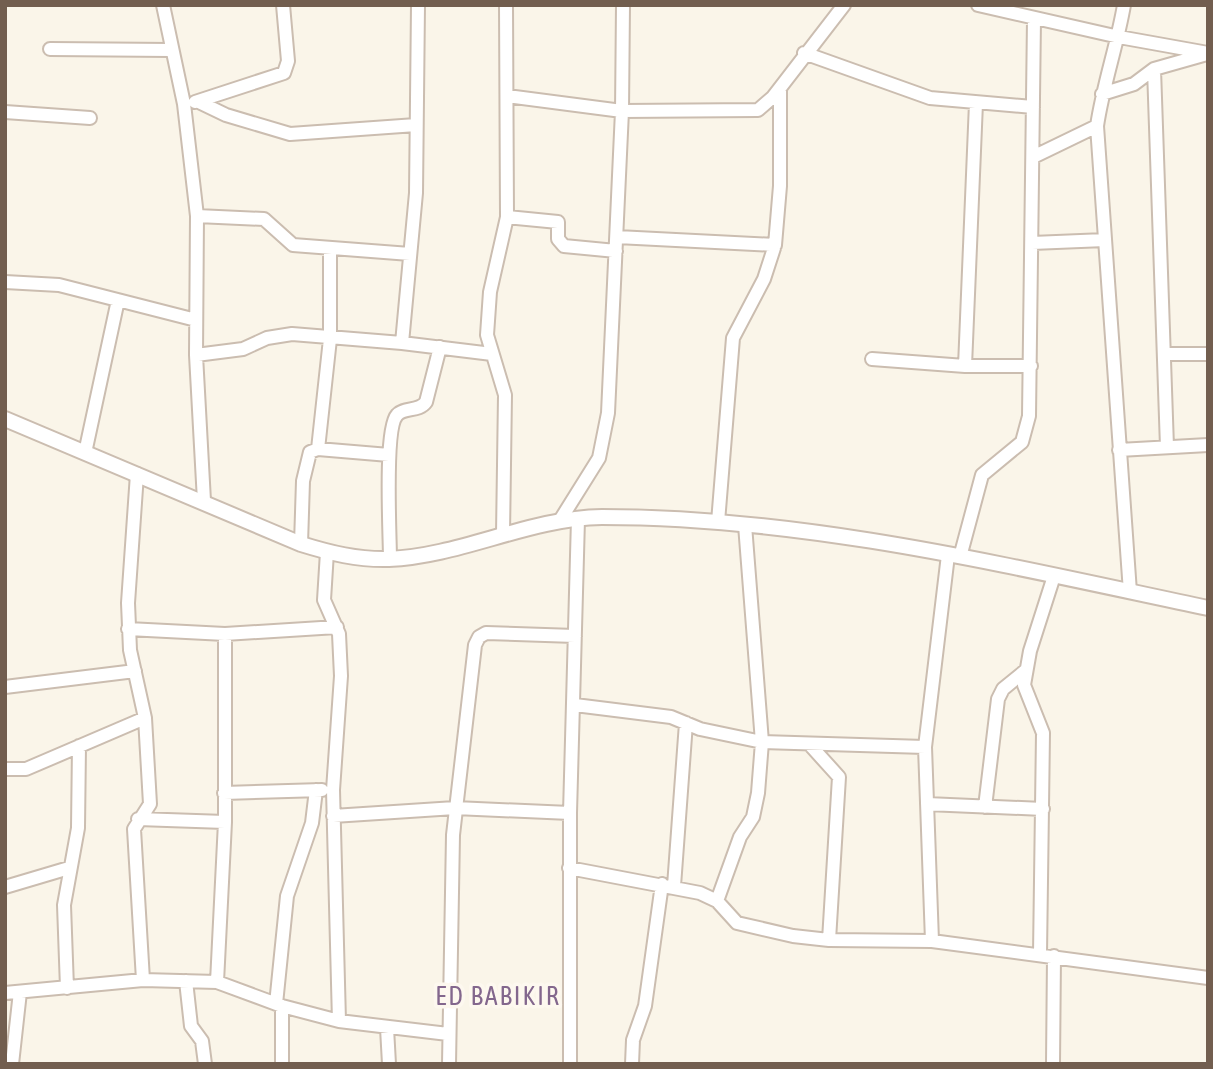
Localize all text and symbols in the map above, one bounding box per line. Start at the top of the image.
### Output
district label: ED BABIKIR [435,981,561,1011]

